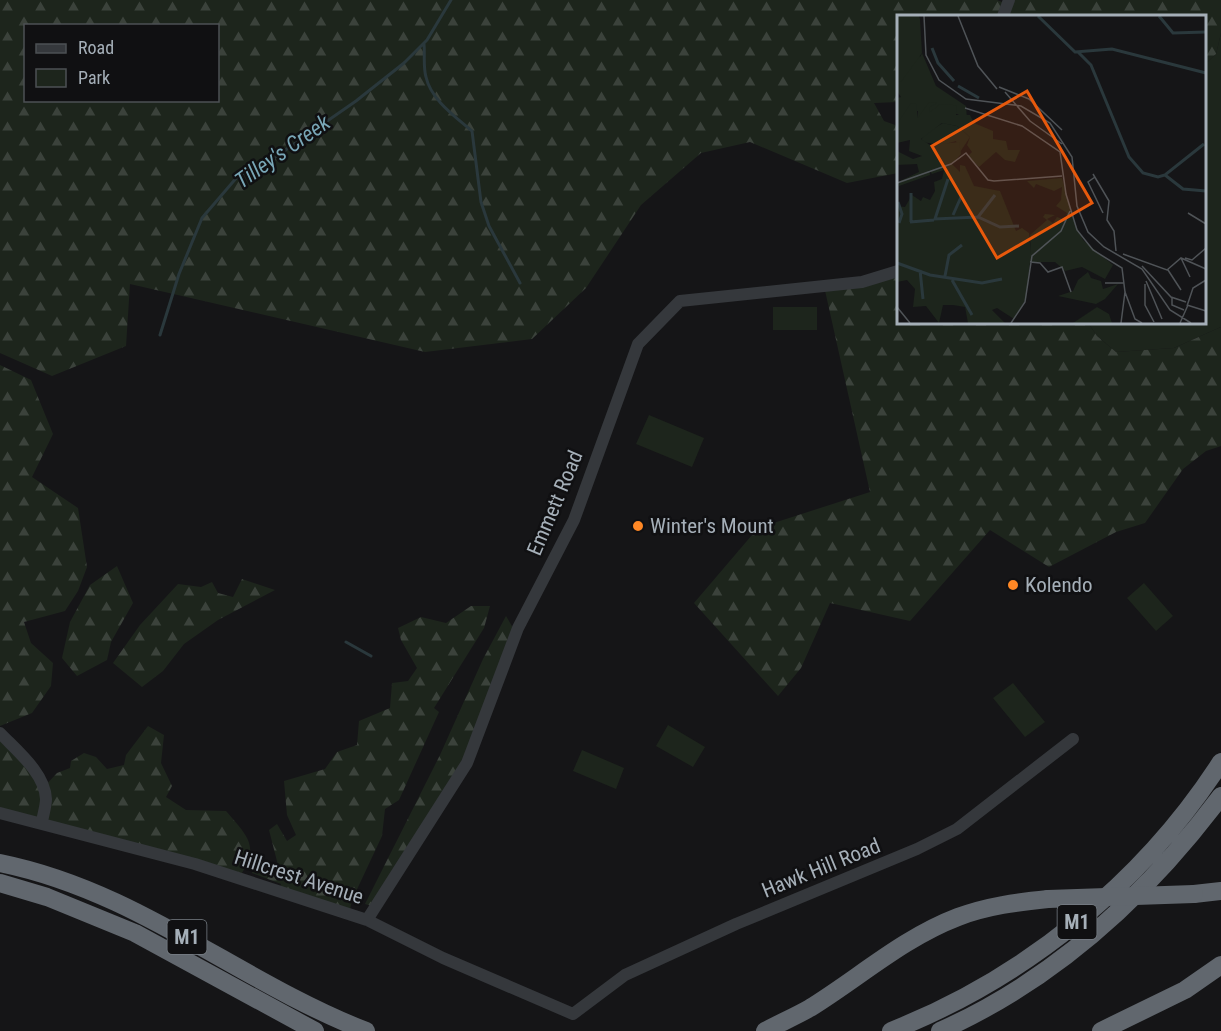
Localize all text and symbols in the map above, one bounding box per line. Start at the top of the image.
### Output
inset map [897,15,1206,324]
legend [24,24,219,102]
text: Road [78,37,114,58]
text: Park [78,67,110,88]
water label: Tilley's Creek [230,109,335,193]
street label: Emmett Road [522,447,588,559]
place label: Winter's Mount [650,514,774,538]
marker: Winter's Mount [631,519,645,533]
place label: Kolendo [1025,573,1093,597]
marker: Kolendo [1006,578,1020,592]
street label: Hawk Hill Road [758,833,884,903]
street label: Hillcrest Avenue [231,845,367,909]
road number: M1 [1058,905,1096,939]
road number: M1 [168,920,207,954]

